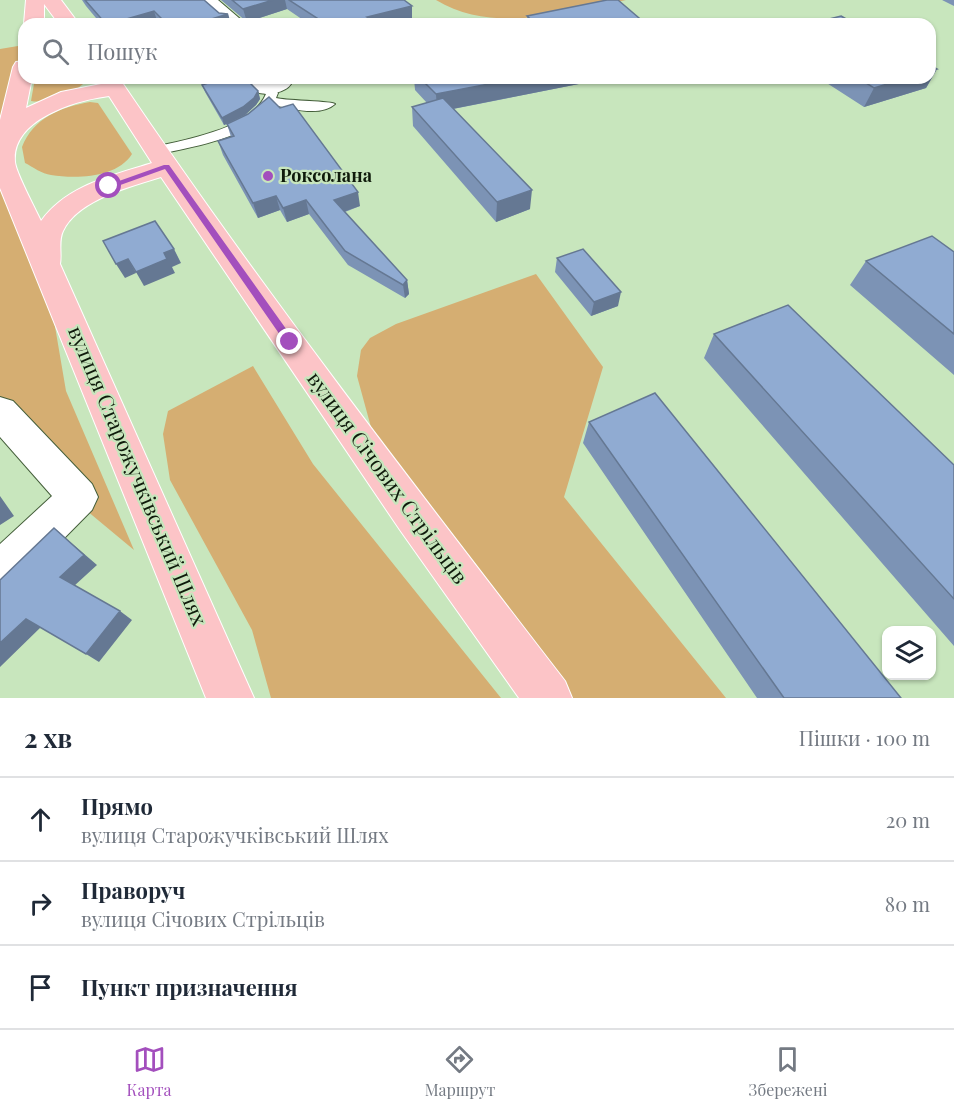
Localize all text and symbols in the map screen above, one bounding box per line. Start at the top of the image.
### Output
search box [18,18,936,84]
icon: search [39,35,72,68]
text: Пошук [87,36,158,66]
place label: Роксолана [280,163,373,187]
marker: Роксолана [261,169,275,183]
route start [95,172,121,198]
street label: вулиця Старожучківський Шлях [63,321,215,629]
route end [276,328,302,354]
street label: вулиця Січових Стрільців [302,365,475,589]
map controls [882,626,936,680]
button: layers [882,626,936,680]
text: 2 хв [24,720,72,755]
text: Пішки · 100 m [799,724,930,751]
text: Прямо [81,791,153,821]
icon: ahead [24,803,57,836]
text: 20 m [886,806,930,833]
text: вулиця Старожучківський Шлях [81,821,389,848]
text: Праворуч [81,875,185,905]
icon: right [24,887,57,920]
text: 80 m [885,890,930,917]
text: вулиця Січових Стрільців [81,905,325,932]
icon: arrive [24,971,57,1004]
text: Пункт призначення [81,972,298,1002]
tab: Карта [127,1043,172,1100]
tab: Маршрут [425,1043,495,1100]
tab: Збережені [748,1043,827,1100]

